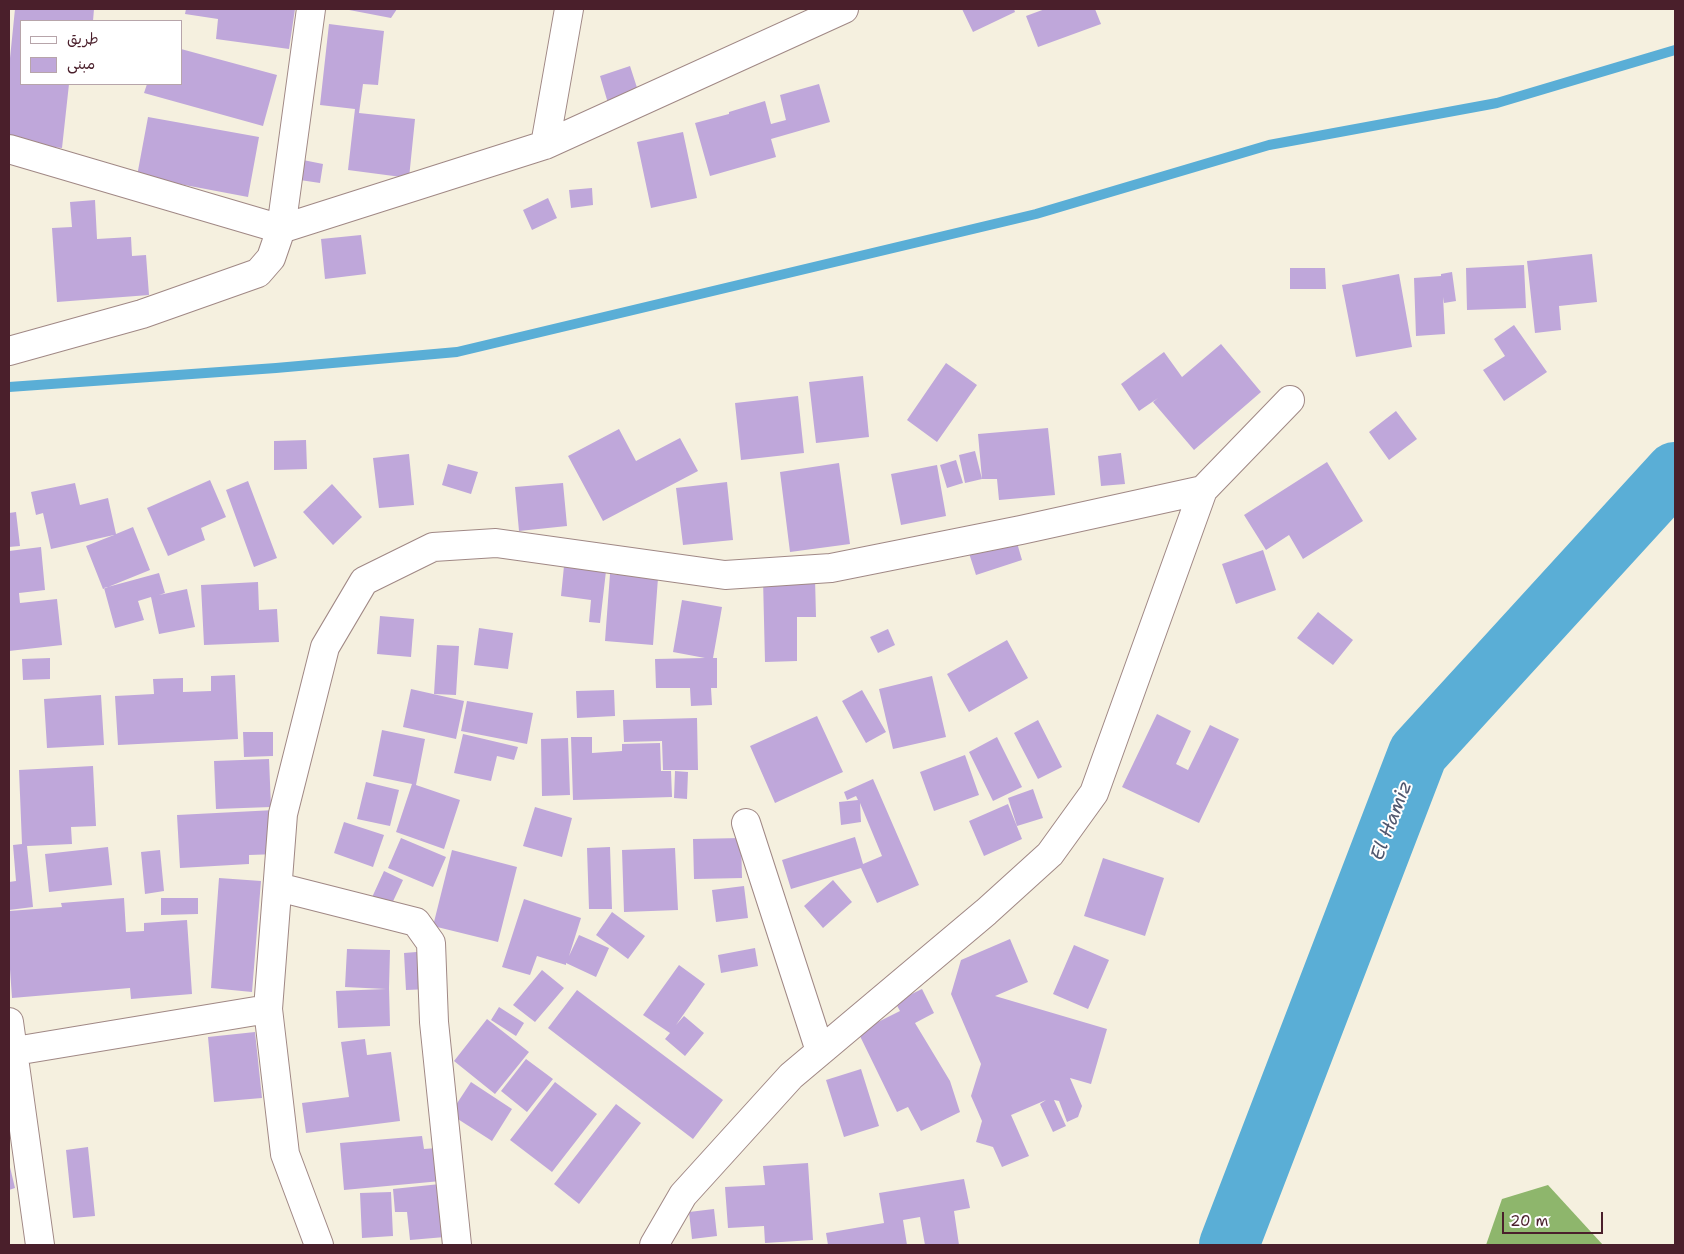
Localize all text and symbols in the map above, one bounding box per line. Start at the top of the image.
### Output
legend [20,20,182,85]
text: طريق [67,29,99,49]
text: مبنى [67,54,95,74]
water label: El Hamiz [1366,778,1418,864]
scale bar [1504,1202,1605,1234]
text: 20 m [1510,1211,1549,1231]

